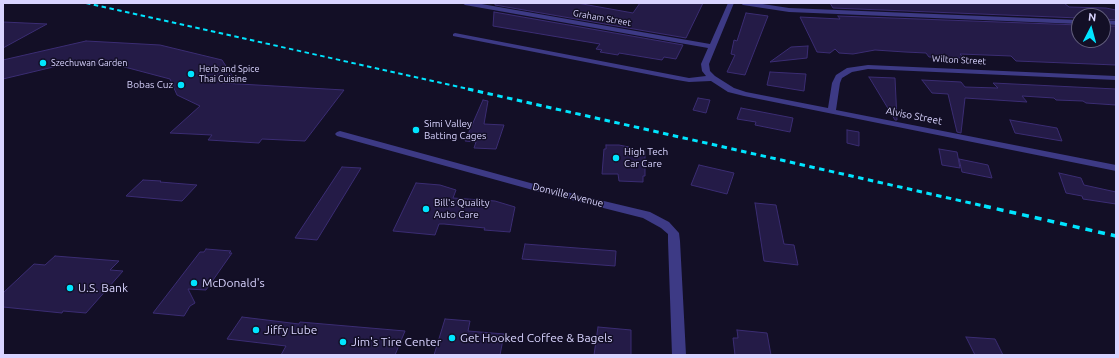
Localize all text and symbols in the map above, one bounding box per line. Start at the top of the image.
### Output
street label: Graham Street [572,8,632,28]
north arrow [1071,8,1111,48]
text: N [1087,11,1097,23]
street label: Wilton Street [932,53,986,67]
marker: Szechuwan Garden [38,58,48,68]
place label: Szechuwan Garden [51,58,127,68]
place label: Herb and Spice Thai Cuisine [199,64,259,85]
marker: Herb and Spice Thai Cuisine [186,69,196,79]
place label: Bobas Cuz [127,79,173,91]
marker: Bobas Cuz [176,80,186,90]
street label: Alviso Street [885,105,943,127]
place label: Simi Valley Batting Cages [424,118,486,142]
marker: Simi Valley Batting Cages [411,125,421,135]
place label: High Tech Car Care [624,146,668,170]
marker: High Tech Car Care [611,153,621,163]
street label: Donville Avenue [531,180,605,210]
place label: Bill's Quality Auto Care [434,197,489,220]
marker: Bill's Quality Auto Care [421,204,431,214]
place label: McDonald's [202,276,265,290]
marker: McDonald's [189,278,199,288]
place label: U.S. Bank [78,281,128,295]
marker: U.S. Bank [65,283,75,293]
place label: Jiffy Lube [264,323,317,337]
marker: Jiffy Lube [251,325,261,335]
place label: Get Hooked Coffee & Bagels [460,331,612,345]
marker: Get Hooked Coffee & Bagels [447,333,457,343]
place label: Jim's Tire Center [351,335,441,349]
marker: Jim's Tire Center [338,337,348,347]

